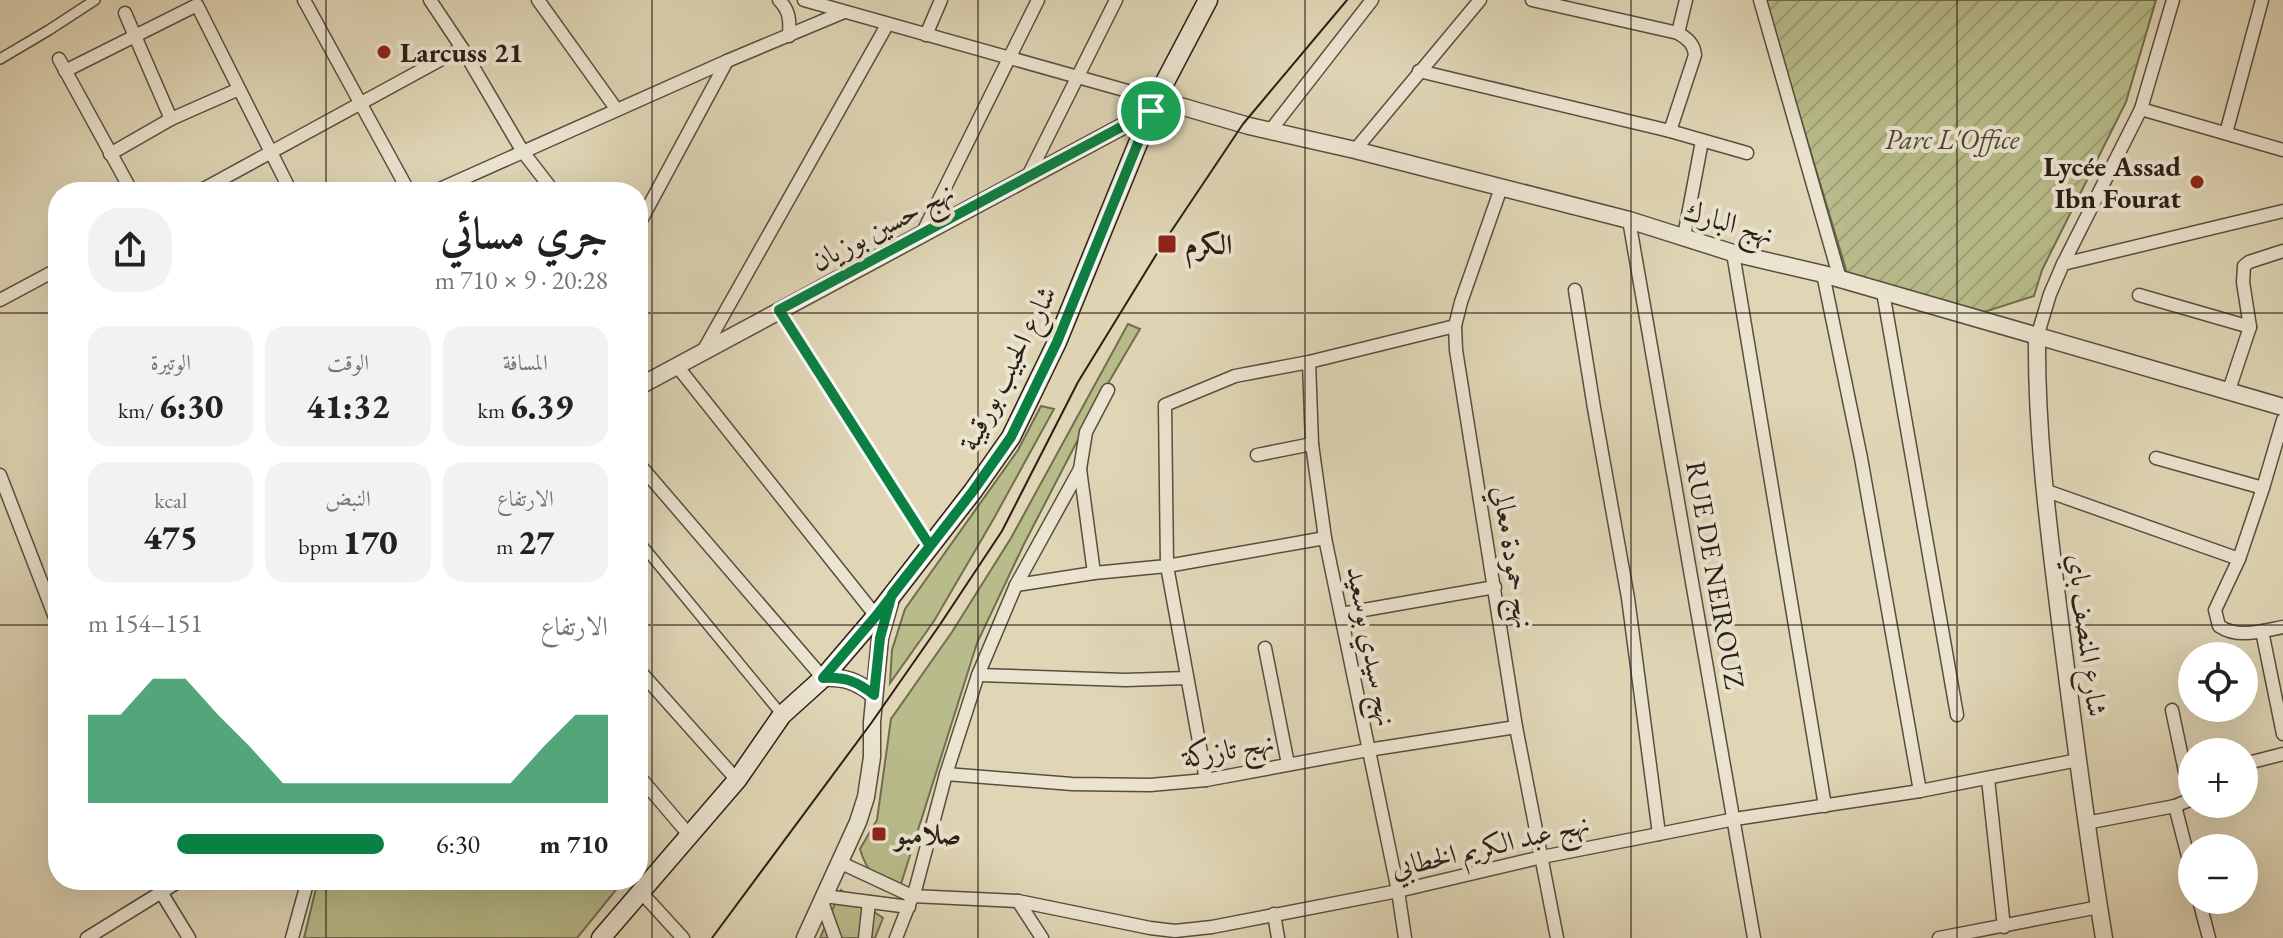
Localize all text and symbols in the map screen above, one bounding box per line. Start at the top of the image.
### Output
place label: Larcuss 21 [400,34,523,70]
marker: Larcuss 21 [375,43,393,61]
pin [1117,77,1185,145]
icon: arrive [1129,89,1173,133]
park label: Parc L'Office [1885,121,2020,157]
place label: Lycée Assad Ibn Fourat [2044,148,2182,216]
street label: نهج حسين بوزيان [804,173,963,285]
marker: Lycée Assad Ibn Fourat [2188,173,2206,191]
street label: نهج البارك [1678,192,1778,259]
text: جري مسائي [440,204,608,261]
button: share [88,208,172,292]
place label: الكرم [1185,226,1232,269]
marker: الكرم [1156,233,1178,255]
text: 20:28 · 9 × 710 m [435,263,608,297]
street label: شارع الحبيب بورقيبة [950,279,1069,459]
text: الوتيرة [150,348,191,377]
text: الوقت [327,348,369,377]
text: المسافة [503,348,548,377]
text: 6:30 [159,384,223,428]
text: 41:32 [306,384,390,428]
text: 6.39 [509,384,573,428]
text: /km [118,396,159,425]
text: km [478,396,509,425]
street label: RUE DE NEIROUZ [1678,458,1754,692]
street label: نهج حمودة معالي [1478,483,1543,632]
text: النبض [325,484,371,513]
text: الارتفاع [497,484,554,513]
text: kcal [154,486,187,515]
text: 475 [143,515,198,559]
text: 170 [343,520,398,564]
text: 27 [518,520,554,564]
text: bpm [298,532,343,561]
text: m [496,532,518,561]
street label: شارع المنصف باي [2054,551,2116,719]
street label: نهج سيدي بوسعيد [1332,563,1405,730]
text: 151–154 m [88,606,203,640]
text: الارتفاع [541,609,608,643]
map controls [2178,642,2258,914]
button: locate [2178,642,2258,722]
street label: نهج تازركة [1177,723,1278,782]
button: + [2178,738,2258,818]
street label: نهج عبد الكريم الخطابي [1387,805,1594,892]
place label: صلامبو [892,816,961,852]
marker: صلامبو [870,825,888,843]
text: 6:30 [436,827,480,861]
text: 710 m [540,827,608,861]
button: − [2178,834,2258,914]

